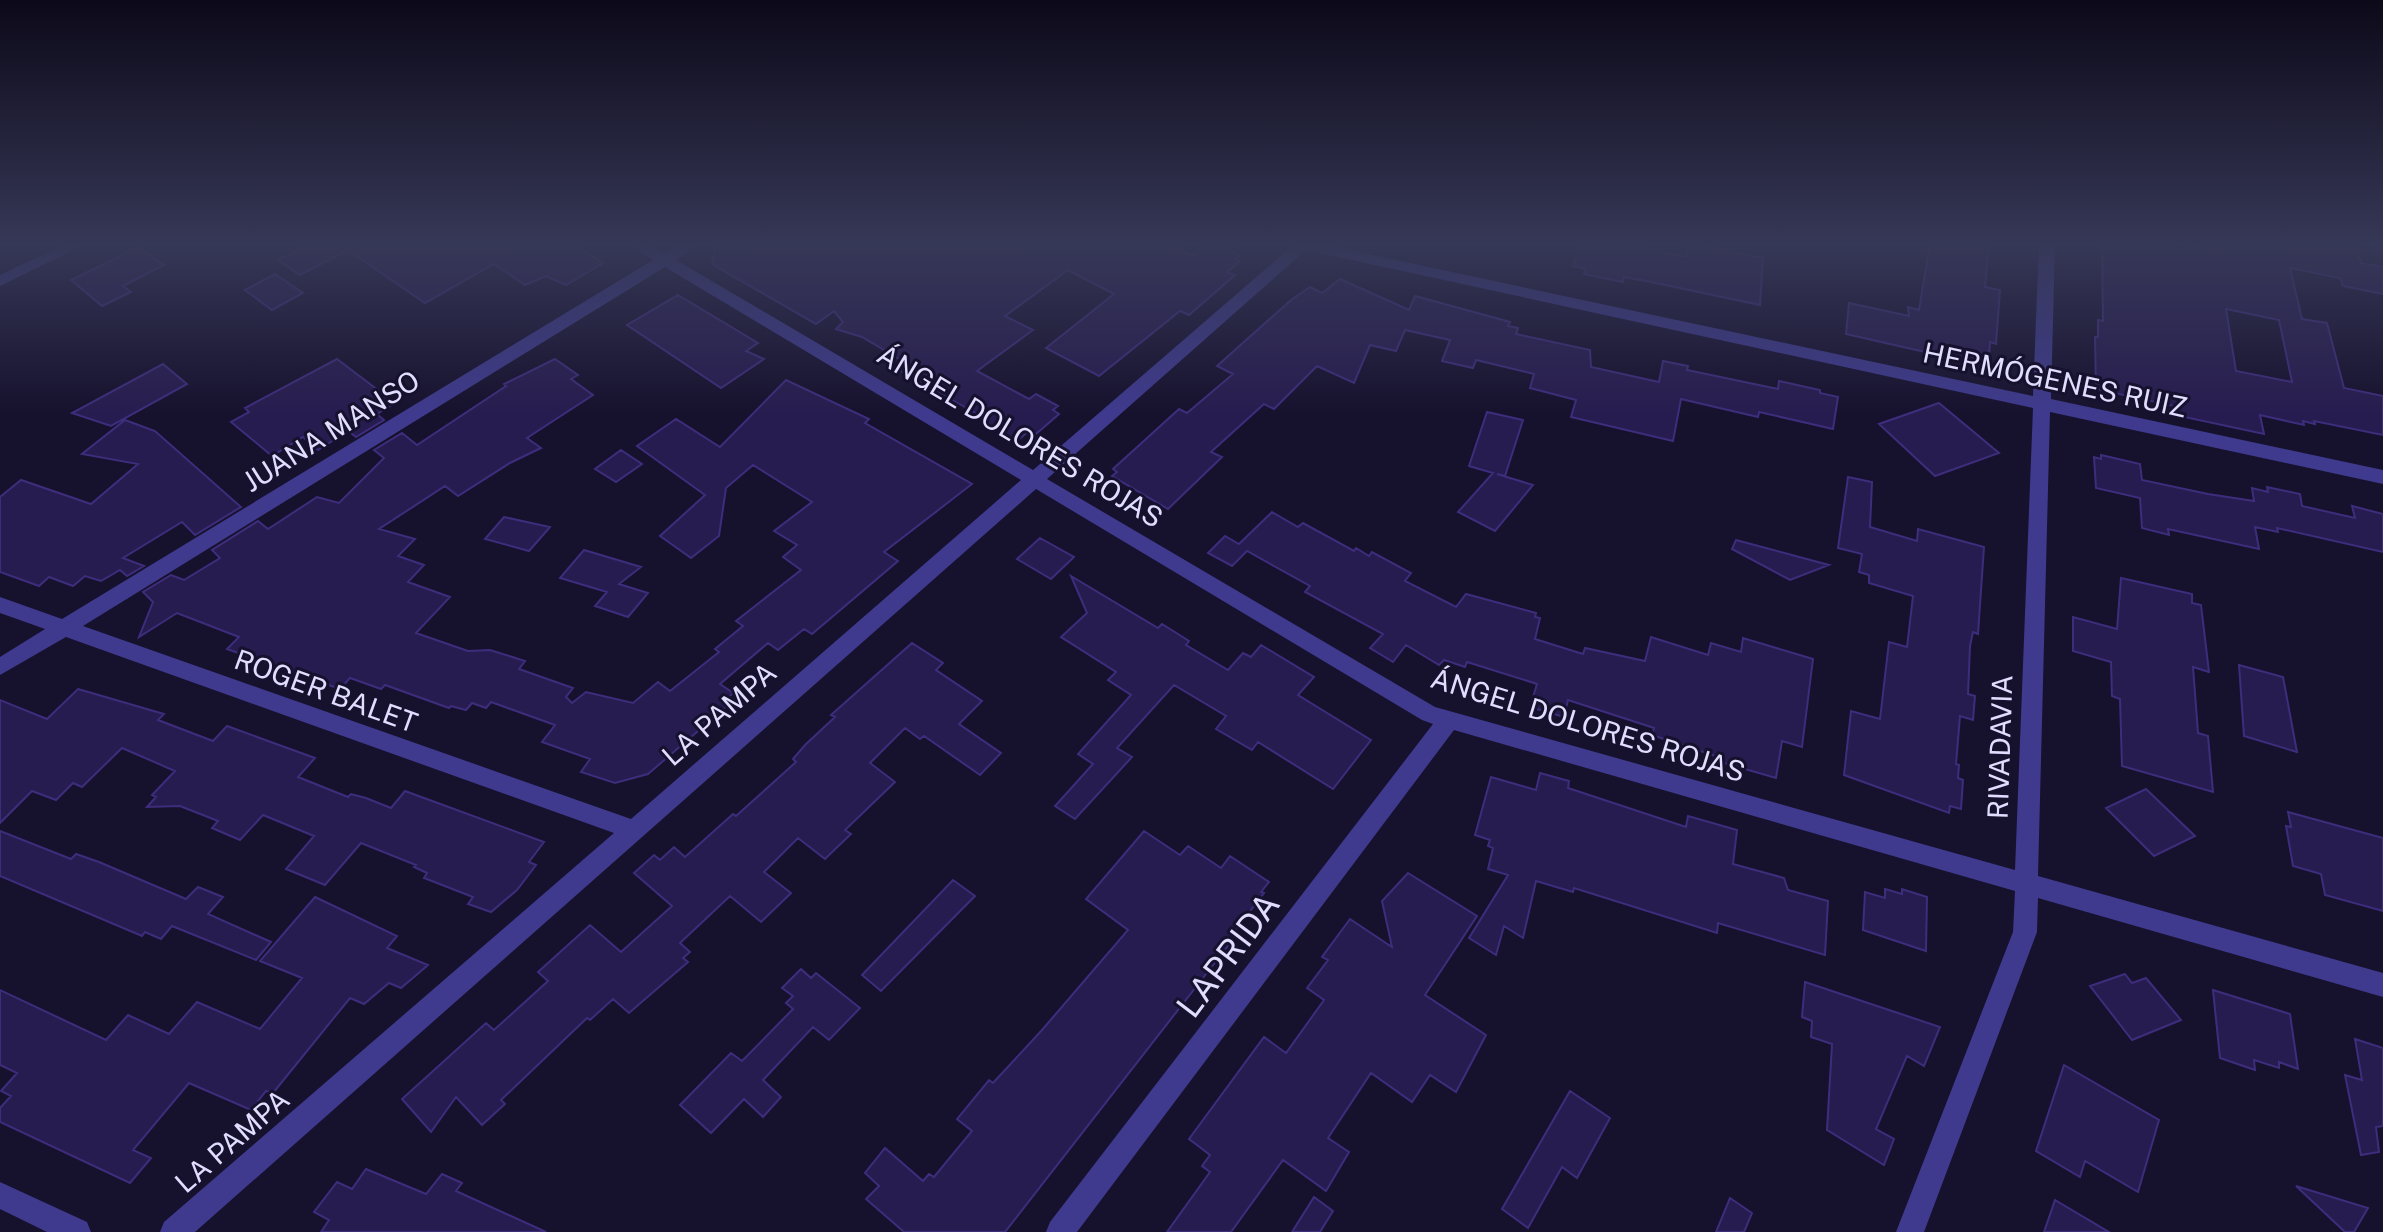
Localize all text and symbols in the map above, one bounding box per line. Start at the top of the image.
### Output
street label: HERMÓGENES RUIZ [1920,335,2190,424]
street label: ÁNGEL DOLORES ROJAS [872,337,1169,534]
street label: JUANA MANSO [236,363,425,498]
street label: ROGER BALET [230,642,422,739]
street label: LA PAMPA [655,655,782,772]
street label: ÁNGEL DOLORES ROJAS [1427,661,1749,788]
street label: RIVADAVIA [1980,674,2019,820]
street label: LAPRIDA [1168,885,1288,1025]
street label: LA PAMPA [168,1082,295,1199]

